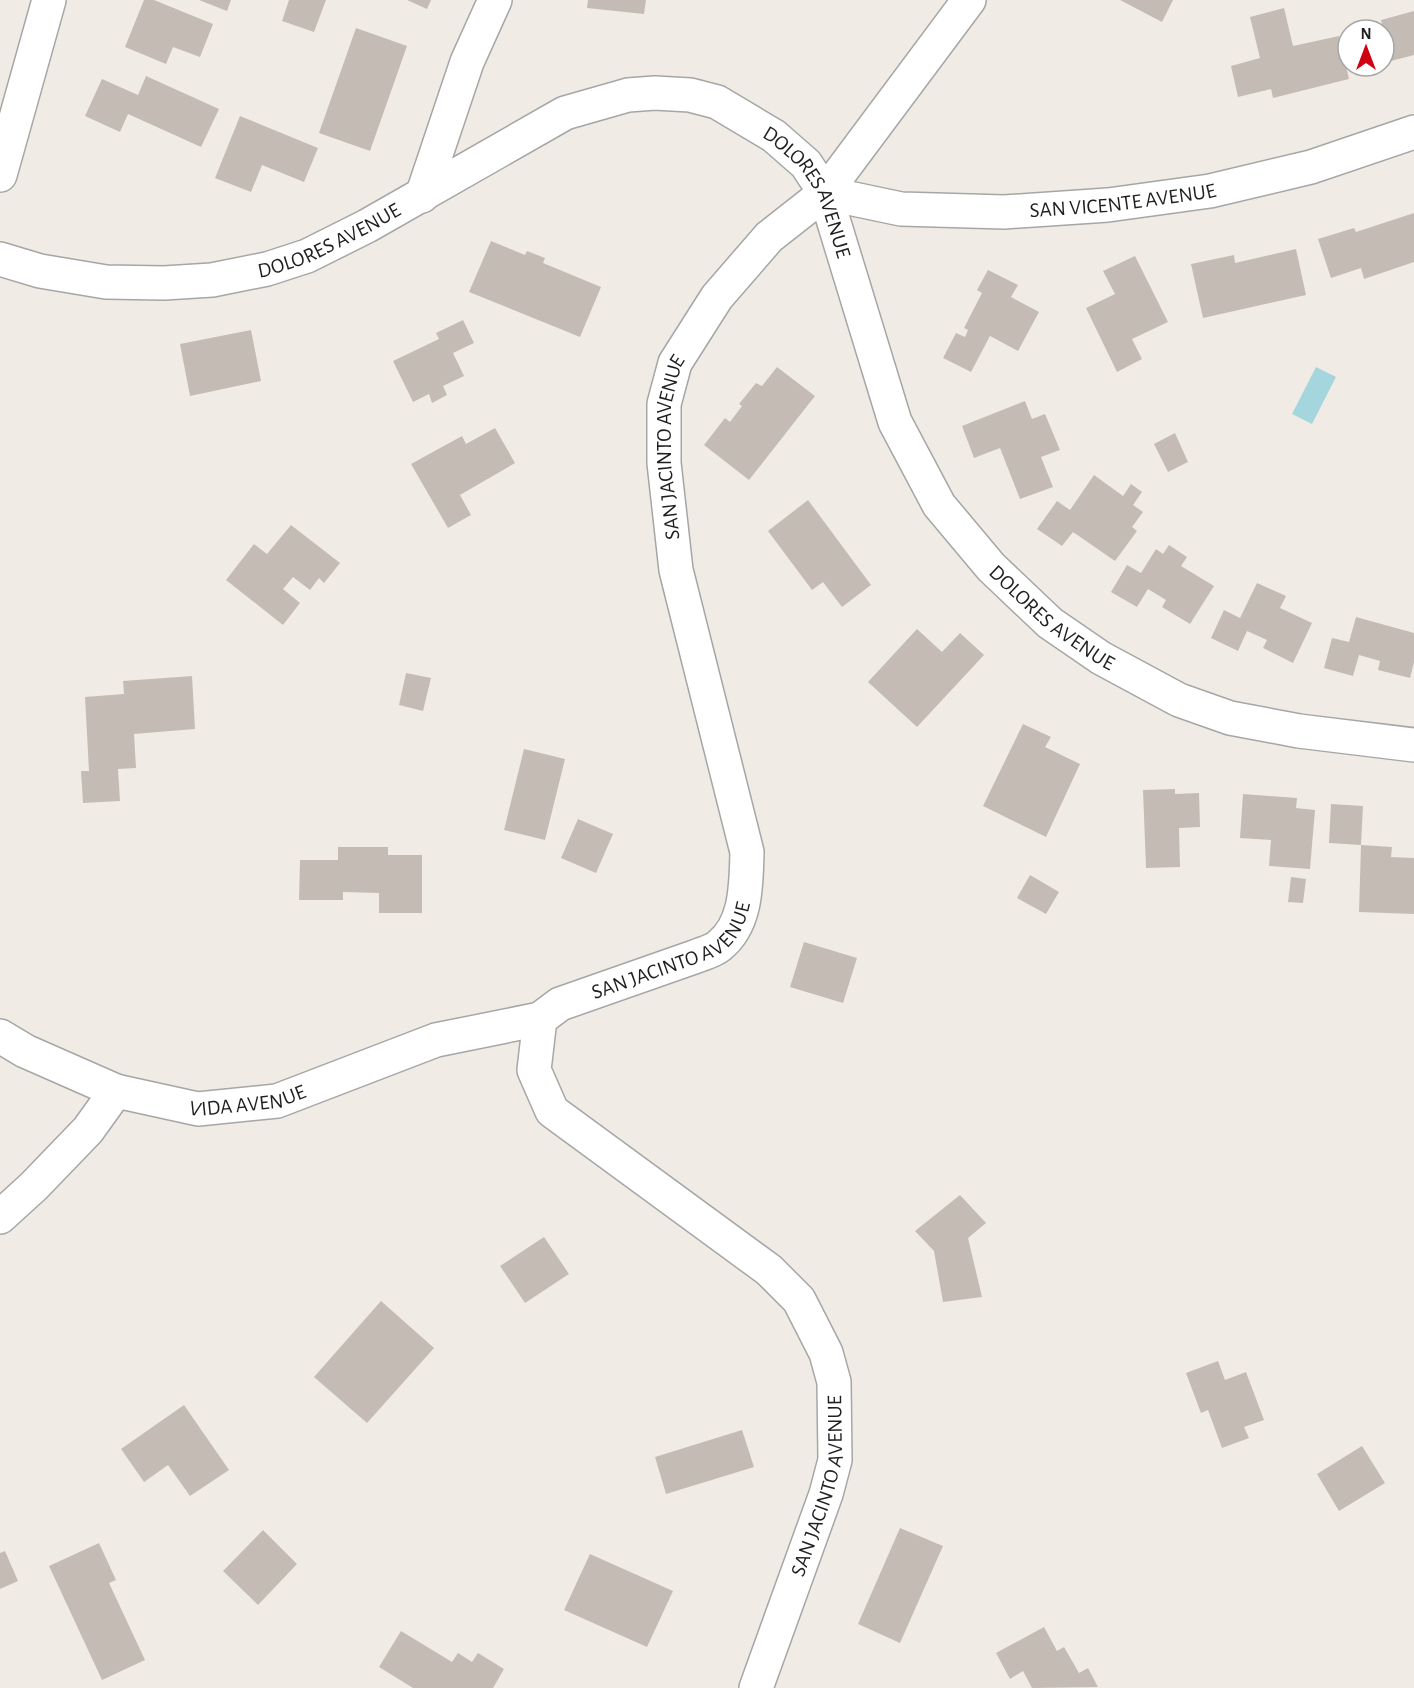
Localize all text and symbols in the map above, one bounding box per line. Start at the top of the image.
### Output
north arrow [1336,18,1396,78]
text: N [1360,26,1372,42]
street label: DOLORES AVENUE [760,122,854,261]
street label: SAN VICENTE AVENUE [1029,180,1218,221]
street label: DOLORES AVENUE [256,199,404,282]
street label: SAN JACINTO AVENUE [654,351,688,541]
street label: DOLORES AVENUE [985,561,1118,674]
street label: SAN JACINTO AVENUE [589,900,754,1003]
street label: VIDA AVENUE [187,1081,309,1120]
street label: SAN JACINTO AVENUE [787,1395,847,1579]

